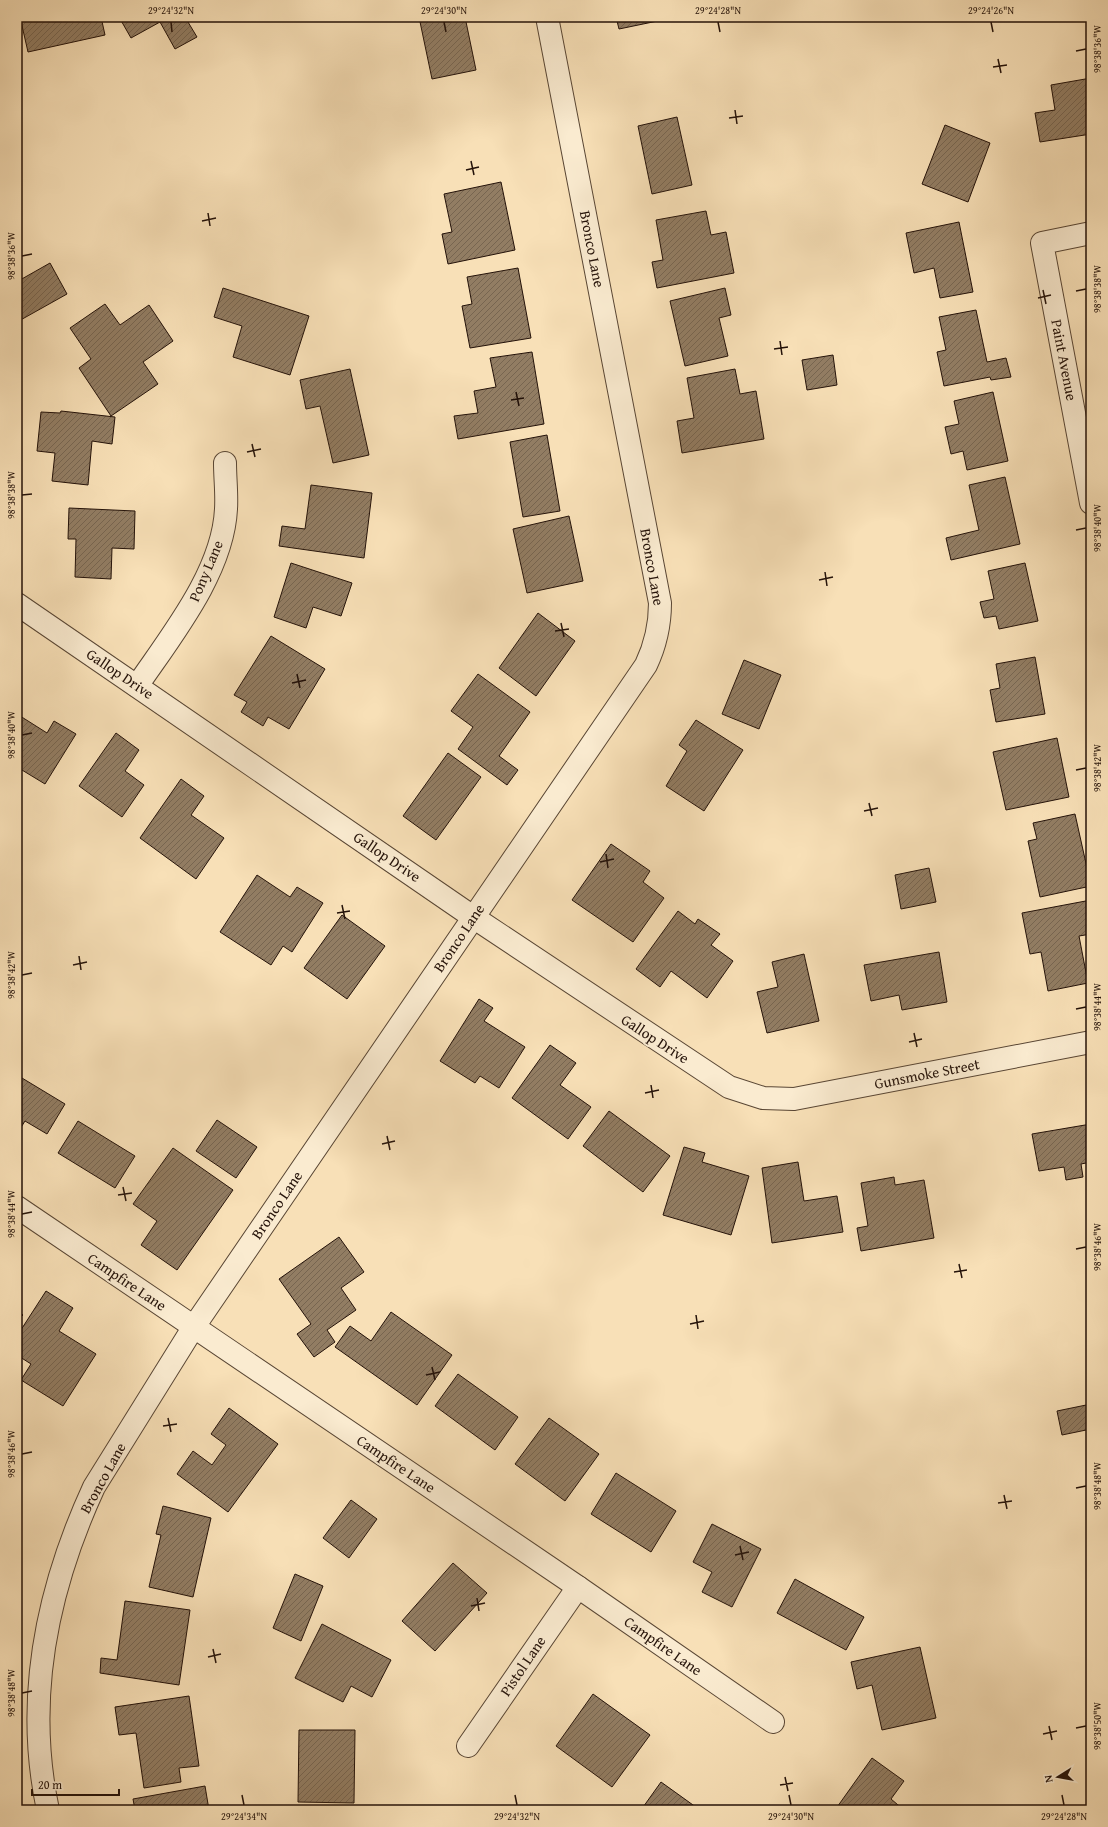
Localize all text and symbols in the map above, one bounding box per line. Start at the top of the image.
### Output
text: 29°24'32"N [148,3,194,18]
text: 29°24'30"N [421,3,467,18]
text: 29°24'28"N [695,3,741,18]
text: 29°24'26"N [968,3,1014,18]
text: 98°38'36"W [1090,25,1105,73]
street label: Bronco Lane [575,209,610,289]
text: 98°38'36"W [4,232,19,280]
text: 98°38'38"W [1090,265,1105,313]
street label: Paint Avenue [1046,317,1083,402]
text: 98°38'38"W [4,471,19,519]
text: 98°38'40"W [1090,504,1105,552]
street label: Bronco Lane [635,527,670,607]
street label: Pony Lane [183,537,228,605]
street label: Gallop Drive [82,643,158,704]
text: 98°38'40"W [4,711,19,759]
text: 98°38'42"W [1090,744,1105,792]
street label: Gallop Drive [349,826,425,887]
street label: Bronco Lane [428,900,489,976]
text: 98°38'42"W [4,951,19,999]
text: 98°38'44"W [1090,983,1105,1031]
street label: Gallop Drive [617,1009,693,1068]
street label: Gunsmoke Street [872,1053,982,1094]
street label: Bronco Lane [246,1167,307,1243]
text: 98°38'44"W [4,1190,19,1238]
text: 98°38'46"W [1090,1223,1105,1271]
street label: Campfire Lane [84,1247,171,1316]
street label: Campfire Lane [353,1429,440,1498]
text: 98°38'46"W [4,1430,19,1478]
street label: Bronco Lane [74,1439,131,1517]
text: 98°38'48"W [1090,1462,1105,1510]
street label: Campfire Lane [620,1611,706,1680]
street label: Pistol Lane [495,1631,550,1700]
text: 98°38'48"W [4,1669,19,1717]
text: 98°38'50"W [1090,1702,1105,1750]
north arrow [1038,1757,1078,1797]
scale bar [32,1771,119,1797]
text: N [1040,1773,1057,1784]
text: 20 m [38,1776,62,1793]
text: 29°24'34"N [221,1809,267,1824]
text: 29°24'32"N [494,1809,540,1824]
text: 29°24'30"N [768,1809,814,1824]
text: 29°24'28"N [1041,1809,1087,1824]

